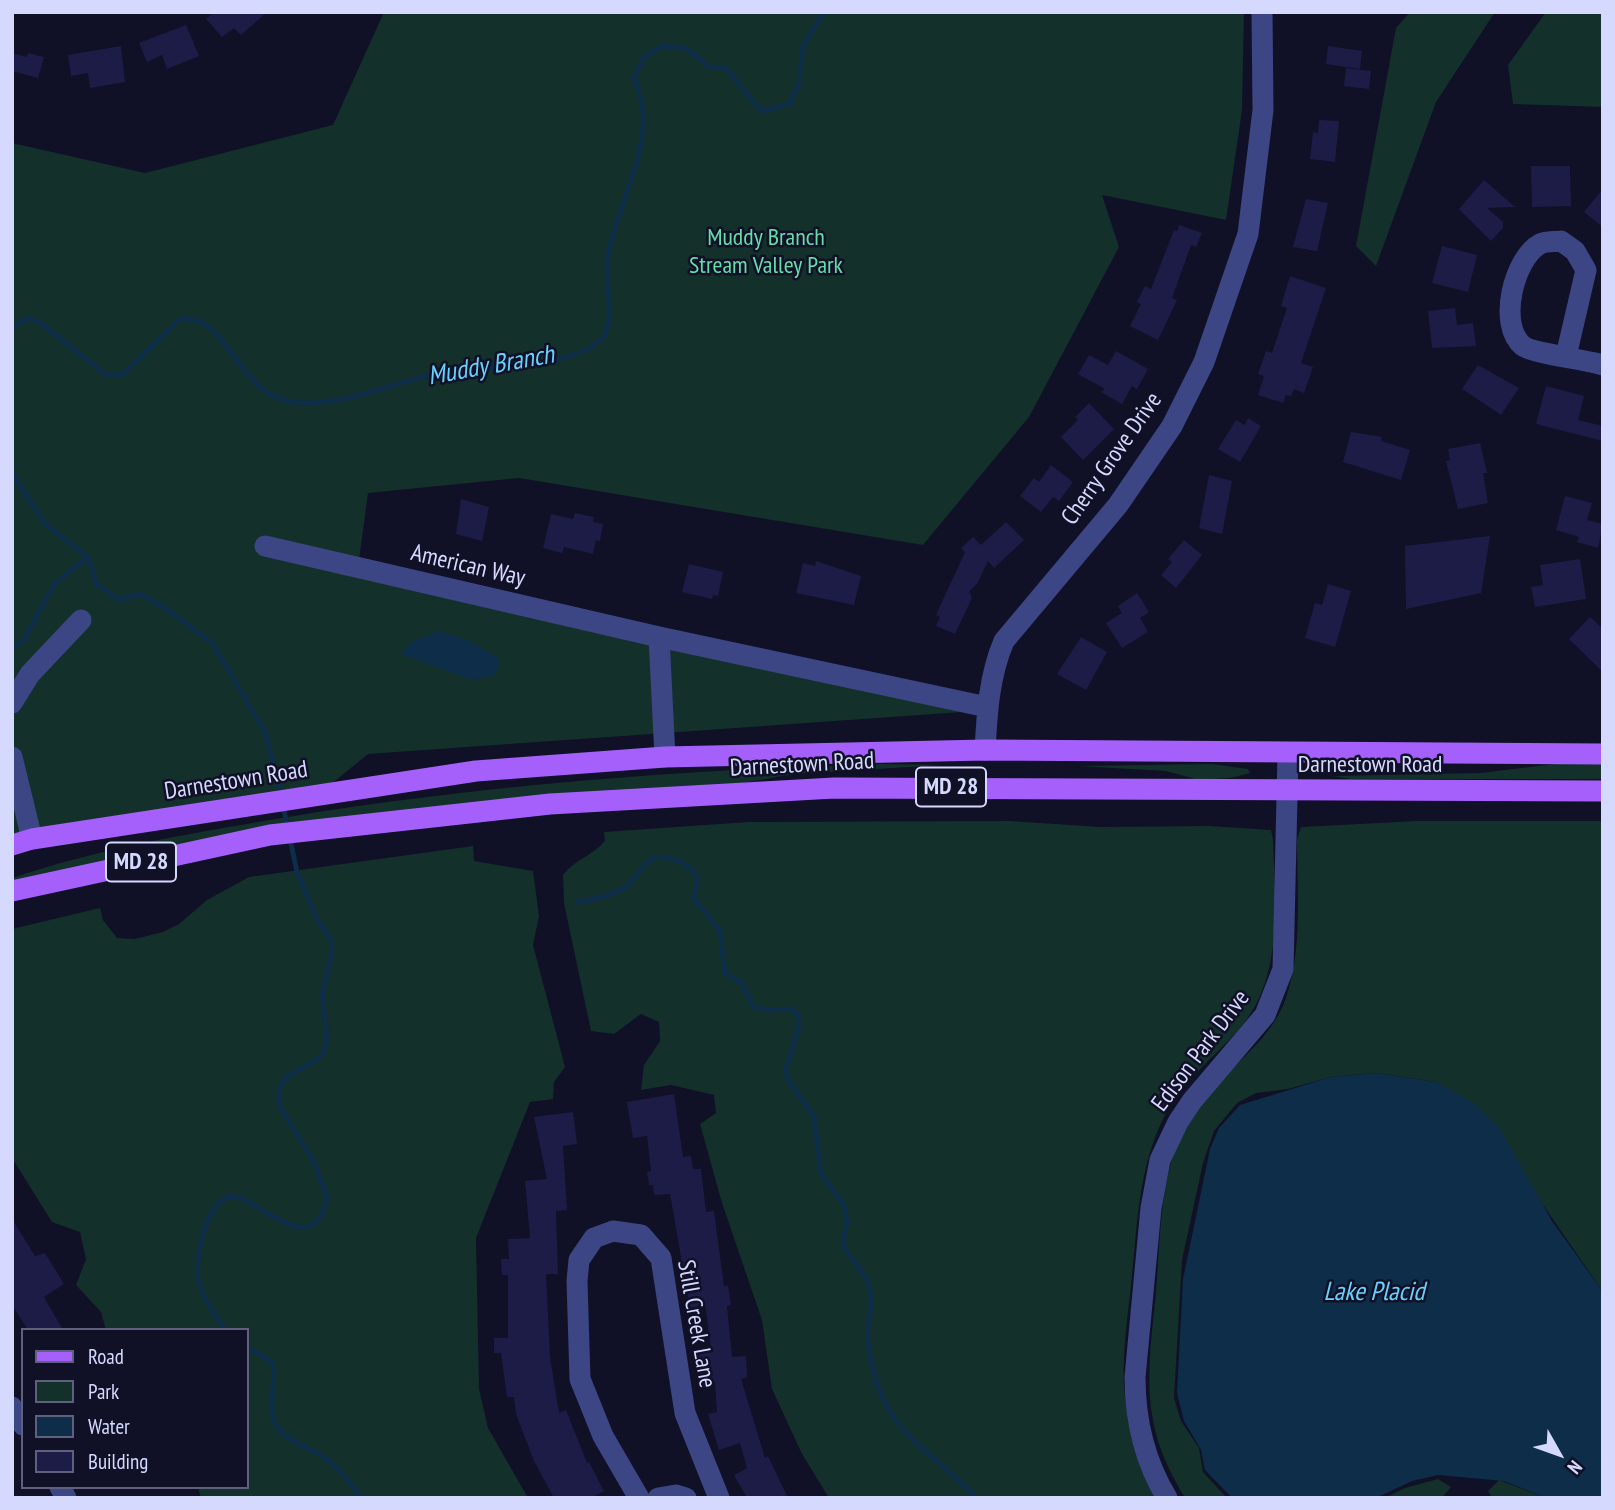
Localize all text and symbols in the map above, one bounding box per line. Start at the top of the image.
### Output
park label: Muddy Branch Stream Valley Park [689,224,843,280]
water label: Muddy Branch [425,340,557,392]
street label: Cherry Grove Drive [1056,387,1168,531]
street label: American Way [408,539,528,593]
street label: Darnestown Road [729,747,875,783]
street label: Darnestown Road [1298,751,1442,779]
street label: Darnestown Road [162,755,310,807]
road number: MD 28 [916,768,986,806]
road number: MD 28 [106,842,176,882]
street label: Edison Park Drive [1146,985,1256,1117]
street label: Still Creek Lane [671,1258,721,1390]
water label: Lake Placid [1323,1277,1425,1309]
legend [21,1328,248,1489]
text: Road [88,1343,124,1370]
text: Park [88,1378,119,1405]
text: Water [88,1413,130,1440]
north arrow [1524,1419,1594,1489]
text: Building [88,1448,148,1475]
text: N [1563,1456,1588,1479]

